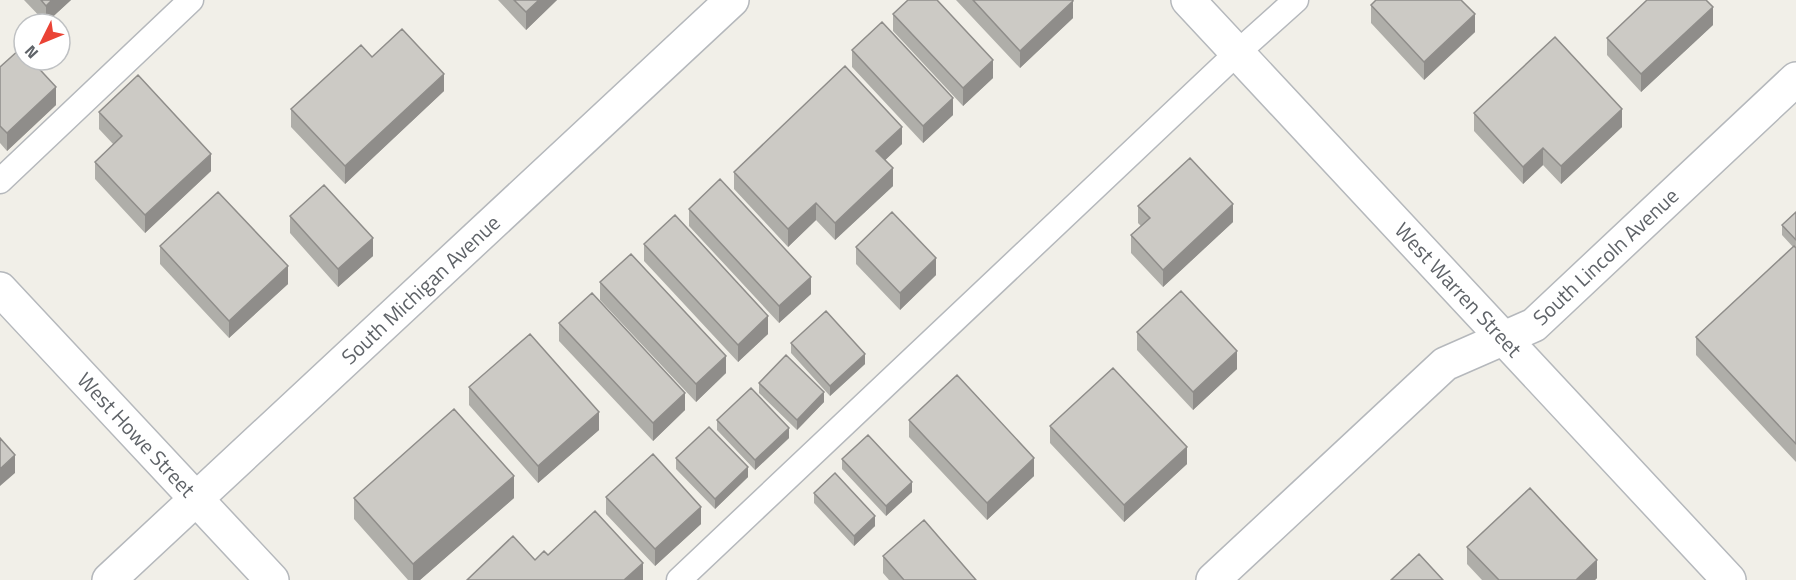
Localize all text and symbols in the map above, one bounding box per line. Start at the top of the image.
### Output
north arrow [12,12,72,72]
text: N [18,40,44,64]
street label: South Lincoln Avenue [1525,180,1685,333]
street label: South Michigan Avenue [334,207,507,372]
street label: West Warren Street [1388,215,1530,364]
street label: West Howe Street [70,365,204,505]

